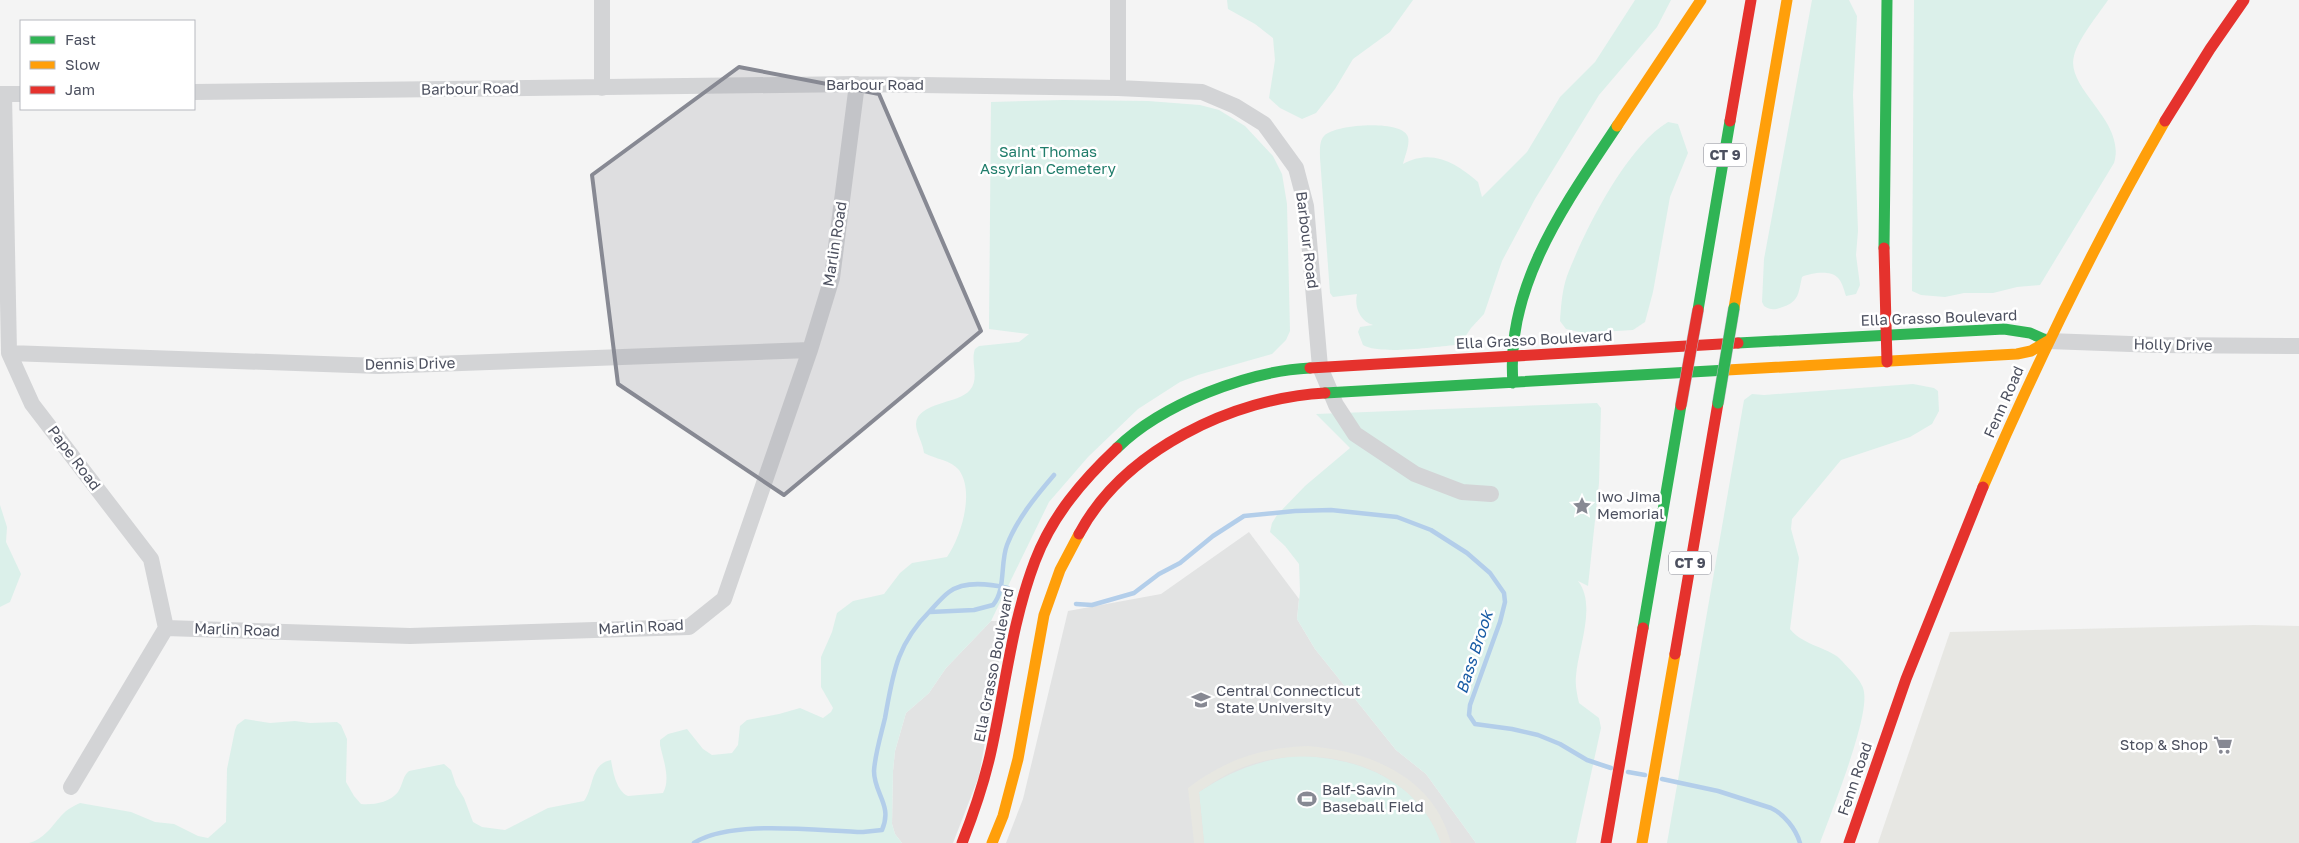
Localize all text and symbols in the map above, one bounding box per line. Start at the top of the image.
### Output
legend [20,20,195,110]
text: Fast [65,30,96,48]
text: Slow [65,55,100,73]
street label: Barbour Road [826,75,924,93]
street label: Barbour Road [421,78,519,98]
text: Jam [65,80,95,98]
park label: Saint Thomas Assyrian Cemetery [980,142,1117,177]
road number: CT 9 [1704,144,1746,166]
street label: Barbour Road [1293,190,1323,290]
street label: Marlin Road [818,200,850,288]
street label: Ella Grasso Boulevard [1860,305,2018,329]
street label: Ella Grasso Boulevard [1455,326,1613,352]
street label: Holly Drive [2133,334,2213,354]
street label: Dennis Drive [365,353,456,373]
street label: Fenn Road [1979,363,2027,440]
street label: Pape Road [45,421,105,493]
place label: Iwo Jima Memorial [1597,487,1664,522]
place icon: Iwo Jima Memorial [1571,495,1593,517]
road number: CT 9 [1669,552,1711,574]
street label: Ella Grasso Boulevard [969,586,1017,744]
water label: Bass Brook [1451,606,1497,696]
street label: Marlin Road [598,615,684,637]
street label: Marlin Road [194,619,280,639]
place label: Central Connecticut State University [1216,681,1361,716]
school or university icon: Central Connecticut State University [1190,689,1212,711]
supermarket icon: Stop & Shop [2212,734,2234,756]
place label: Stop & Shop [2120,735,2208,753]
street label: Fenn Road [1833,740,1875,818]
place label: Balf-Savin Baseball Field [1322,780,1424,815]
sports icon: Balf-Savin Baseball Field [1296,788,1318,810]

